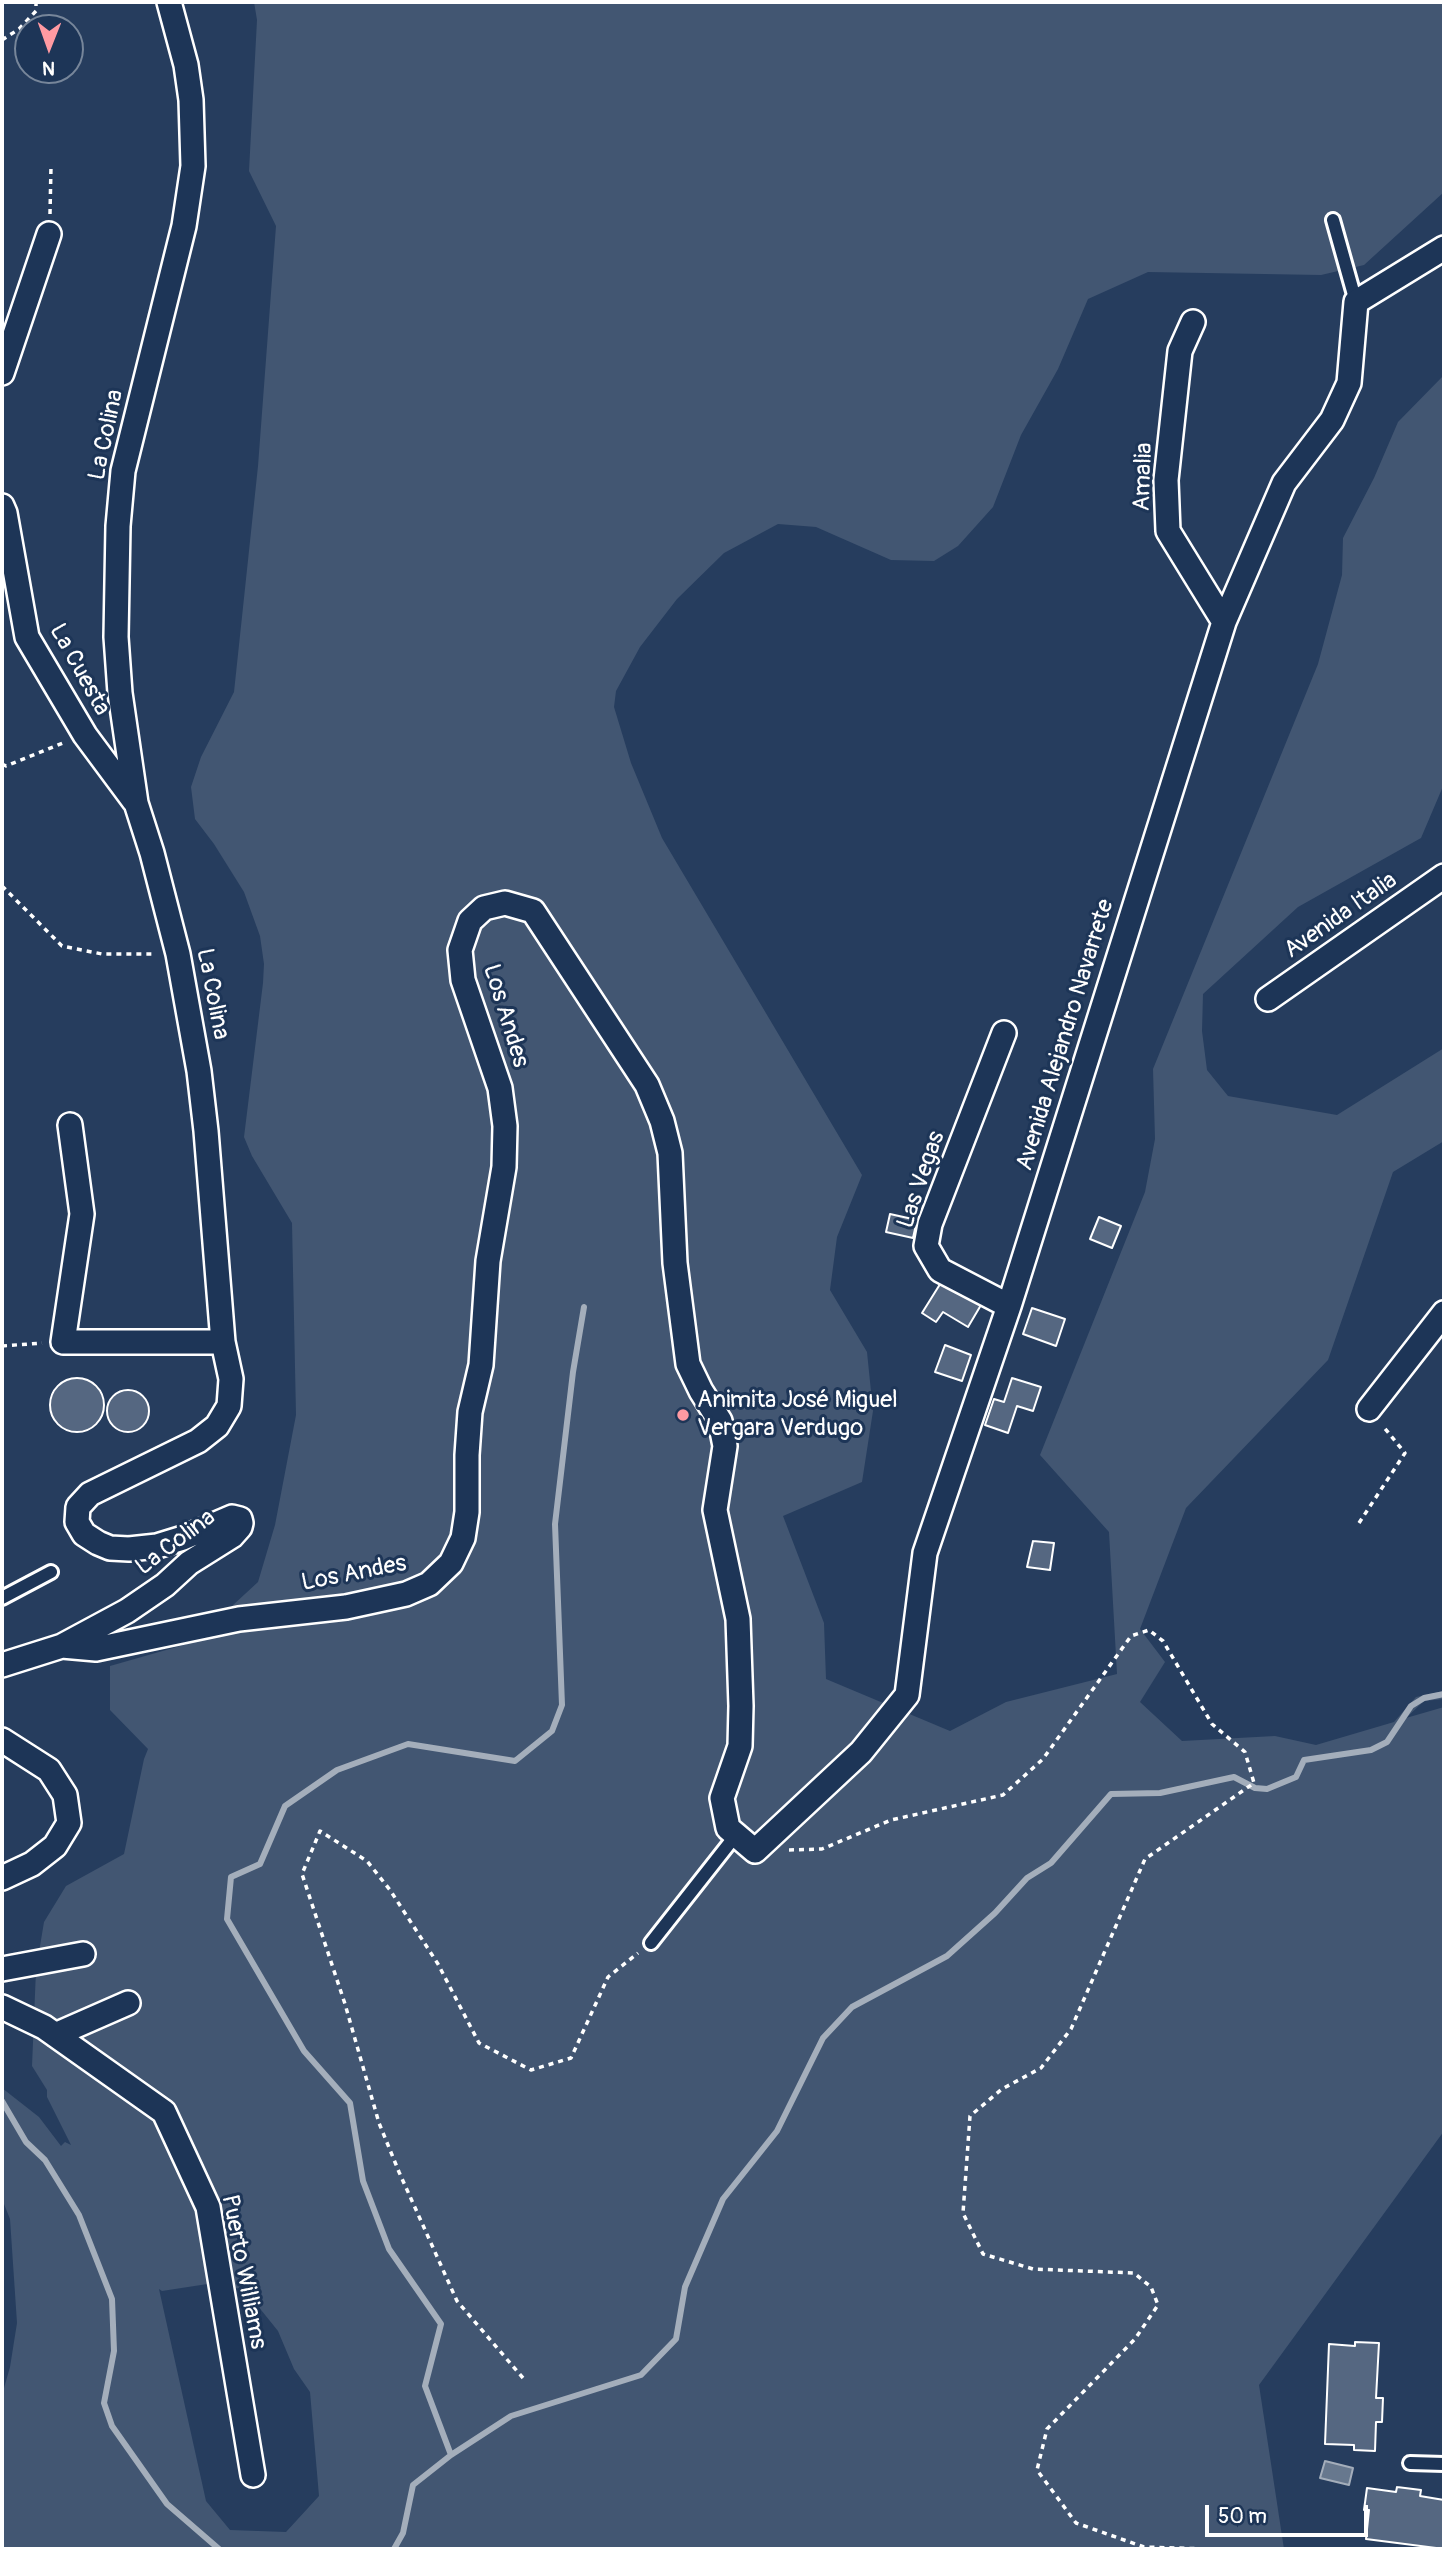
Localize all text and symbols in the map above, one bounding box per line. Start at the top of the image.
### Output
north arrow [14,14,84,84]
text: N [42,56,55,80]
street label: La Colina [83,387,131,483]
street label: Amalia [1128,442,1160,512]
street label: La Cuesta [42,619,116,721]
street label: Avenida Italia [1279,867,1403,965]
street label: Avenida Alejandro Navarrete [1011,896,1121,1174]
street label: La Colina [189,946,235,1042]
street label: Los Andes [476,961,534,1071]
street label: Las Vegas [892,1128,952,1232]
place label: Animita José Miguel Vergara Verdugo [697,1387,898,1443]
marker: Animita José Miguel Vergara Verdugo [675,1407,691,1423]
street label: La Colina [131,1504,221,1582]
street label: Los Andes [299,1550,409,1598]
street label: Puerto Williams [214,2192,272,2352]
scale bar [1208,2492,1371,2536]
text: 50 m [1218,2503,1267,2530]

